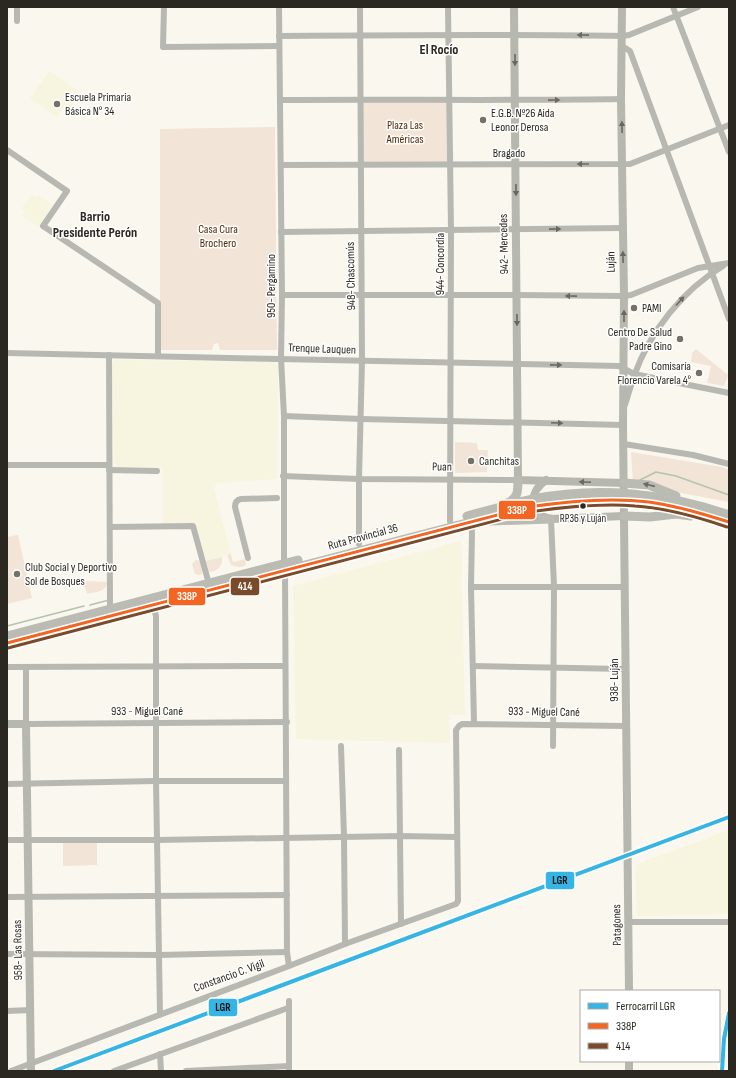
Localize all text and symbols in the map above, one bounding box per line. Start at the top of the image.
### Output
one-way arrow [576,32,589,38]
district label: El Rocío [420,41,458,58]
one-way arrow [512,54,518,67]
place label: Escuela Primaria Básica N° 34 [65,90,131,119]
one-way arrow [548,97,561,103]
marker: Escuela Primaria Básica N° 34 [52,99,62,109]
place label: E.G.B. Nº26 Aida Leonor Derosa [491,106,555,135]
marker: E.G.B. Nº26 Aida Leonor Derosa [478,115,488,125]
park label: Plaza Las Américas [385,118,424,147]
one-way arrow [618,121,625,133]
street label: Bragado [493,146,525,161]
one-way arrow [576,161,589,167]
one-way arrow [513,184,519,197]
district label: Barrio Presidente Perón [53,208,137,241]
street label: 942- Mercedes [496,214,512,274]
park label: Casa Cura Brochero [198,222,238,251]
one-way arrow [549,226,561,233]
street label: 944- Concordia [433,232,448,295]
street label: 948- Chascomús [343,242,359,310]
one-way arrow [620,250,626,263]
street label: Luján [603,251,619,273]
street label: 950- Pergamino [264,254,279,318]
one-way arrow [565,292,577,299]
one-way arrow [675,296,685,306]
place label: PAMI [642,301,661,316]
marker: PAMI [629,303,639,313]
one-way arrow [621,309,627,322]
one-way arrow [514,314,520,327]
place label: Centro De Salud Padre Gino [608,325,672,354]
marker: Centro De Salud Padre Gino [675,334,685,344]
street label: Trenque Lauquen [288,340,356,358]
place label: Comisaría Florencio Varela 4° [617,359,691,388]
one-way arrow [550,362,563,368]
marker: Comisaría Florencio Varela 4° [694,368,704,378]
one-way arrow [551,420,564,426]
place label: Canchitas [479,454,519,469]
marker: Canchitas [466,456,476,466]
street label: Puan [432,459,452,475]
one-way arrow [579,478,591,485]
one-way arrow [642,482,655,488]
line badge: 338P [498,500,536,520]
marker: RP36 y Luján [578,501,588,511]
text: 338P [507,504,527,517]
place label: RP36 y Luján [560,512,607,525]
street label: Ruta Provincial 36 [326,520,400,554]
place label: Club Social y Deportivo Sol de Bosques [25,560,117,589]
marker: Club Social y Deportivo Sol de Bosques [12,569,22,579]
line badge: 414 [230,577,260,596]
text: 414 [238,580,252,593]
line badge: 338P [168,587,206,606]
text: 338P [177,590,197,603]
street label: 938- Luján [607,658,622,702]
street label: 933 - Miguel Cané [111,704,183,719]
street label: 933 - Miguel Cané [508,704,580,720]
line badge: LGR [545,871,575,890]
text: LGR [552,874,568,887]
street label: Patagones [609,904,625,946]
street label: 958- Las Rosas [10,920,26,980]
street label: Constancio C. Vigil [192,956,266,996]
legend [580,990,720,1062]
line badge: LGR [208,998,238,1017]
text: Ferrocarril LGR [616,999,676,1014]
text: LGR [215,1001,231,1014]
text: 338P [616,1019,636,1034]
text: 414 [616,1039,630,1054]

